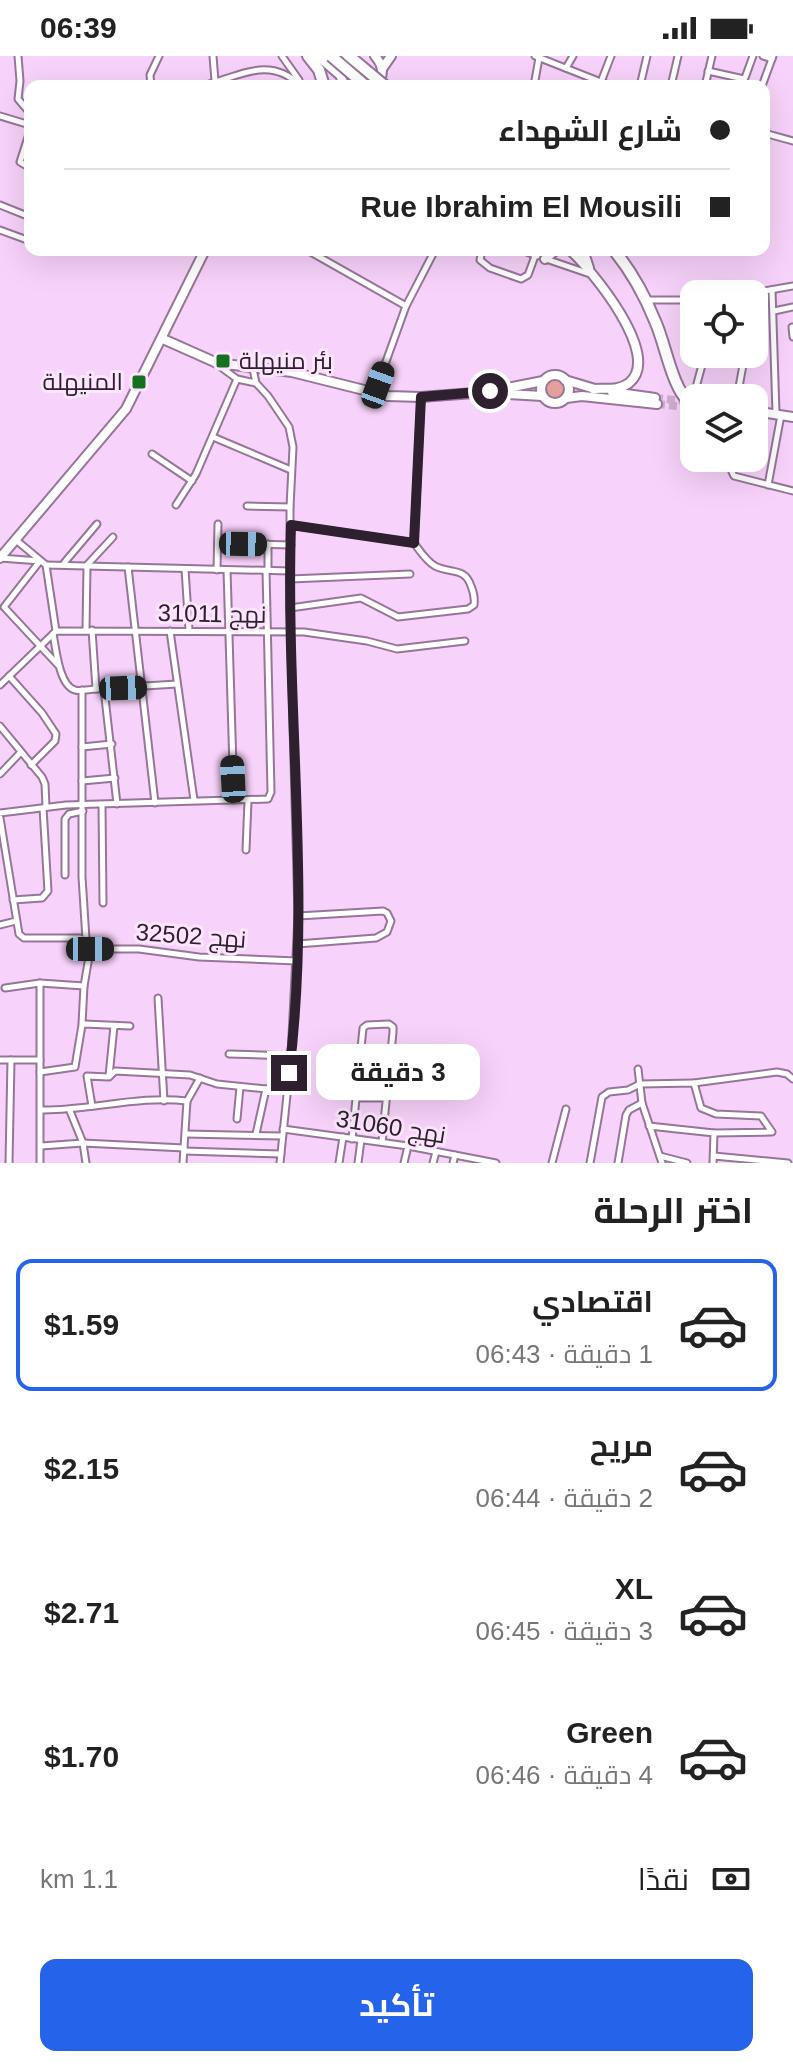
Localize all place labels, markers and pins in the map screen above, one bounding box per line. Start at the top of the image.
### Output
place label: بئر منيهلة [239,347,333,375]
marker: بئر منيهلة [214,352,232,370]
place label: المنيهلة [43,368,123,396]
marker: المنيهلة [130,373,148,391]

